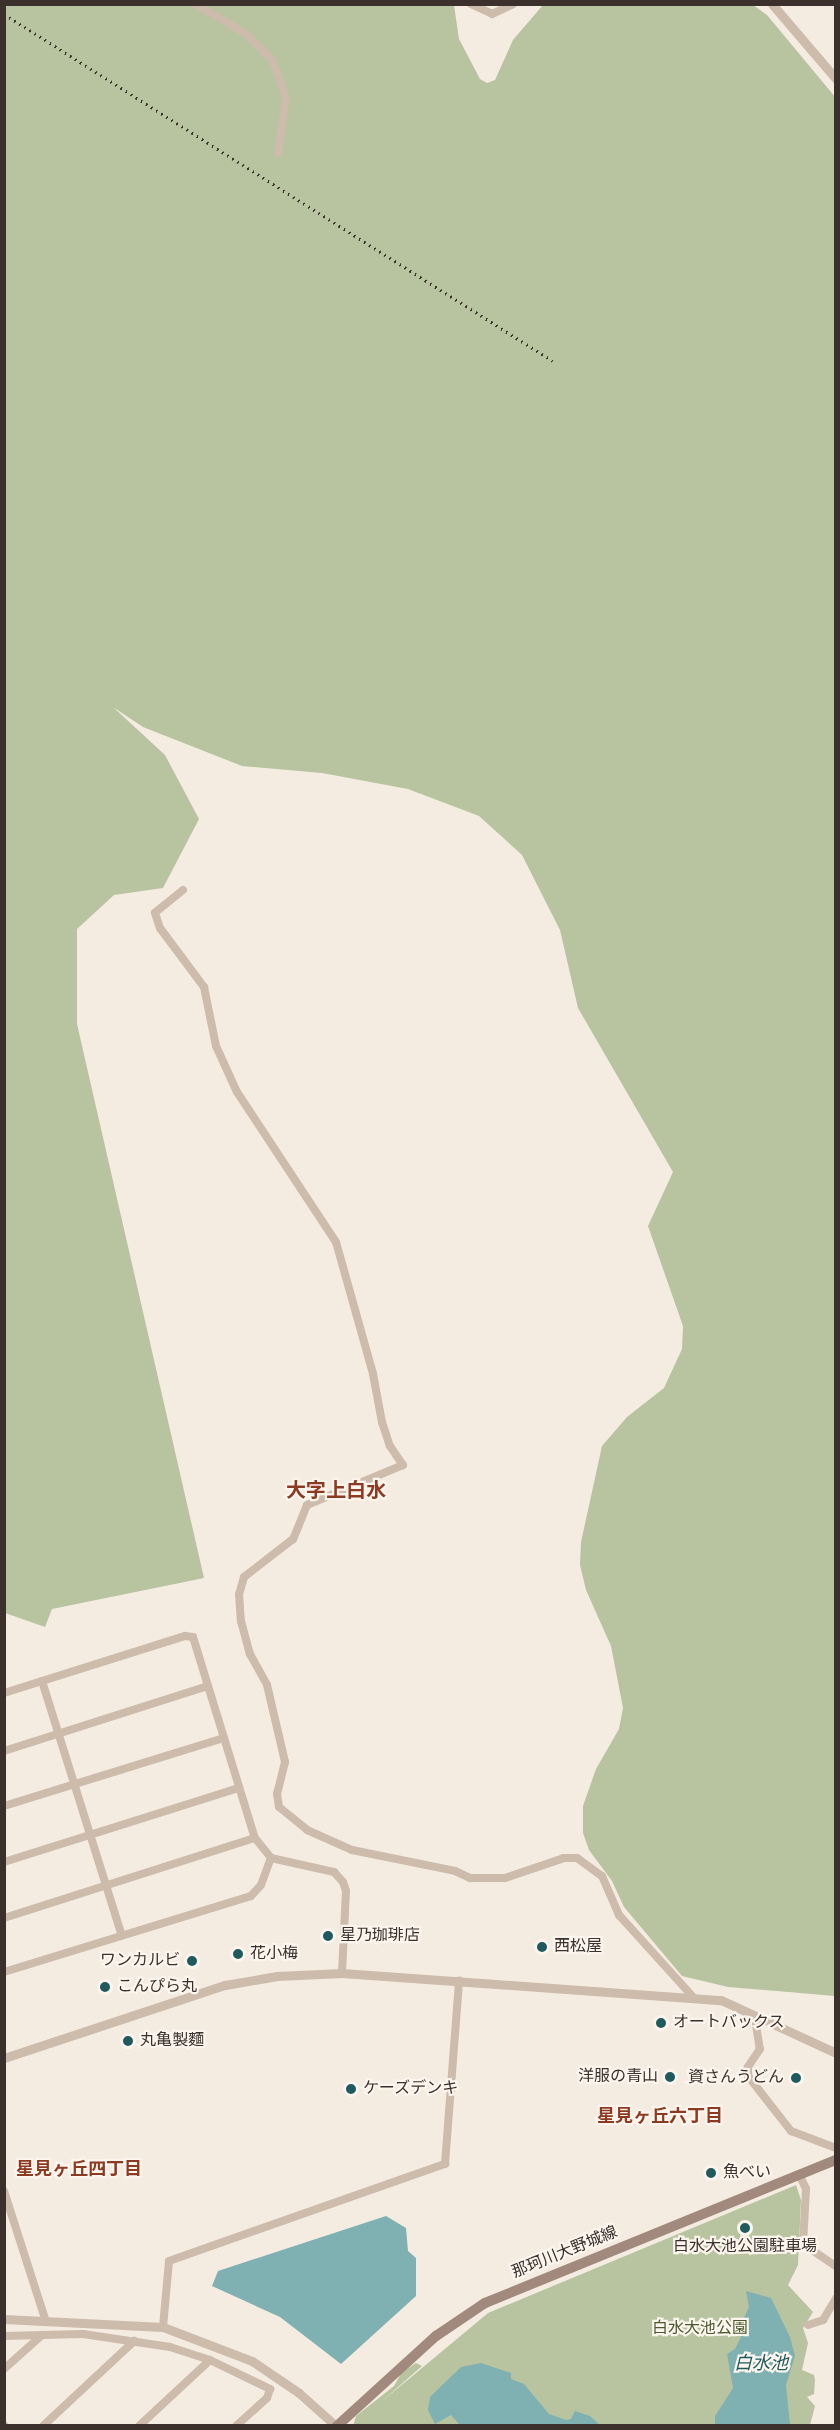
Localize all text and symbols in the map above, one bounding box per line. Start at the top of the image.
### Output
district label: 大字上白水 [286,1479,386,1503]
place label: 星乃珈琲店 [340,1926,420,1946]
marker: 星乃珈琲店 [321,1929,335,1943]
place label: 西松屋 [554,1937,602,1957]
marker: 西松屋 [535,1940,549,1954]
place label: 花小梅 [250,1944,298,1964]
marker: 花小梅 [231,1947,245,1961]
place label: ワンカルビ [100,1951,180,1971]
marker: ワンカルビ [185,1954,199,1968]
place label: こんぴら丸 [117,1977,197,1997]
marker: こんぴら丸 [98,1980,112,1994]
place label: オートバックス [673,2013,785,2033]
marker: オートバックス [654,2016,668,2030]
place label: 丸亀製麵 [140,2031,204,2051]
marker: 丸亀製麵 [121,2034,135,2048]
place label: 洋服の青山 [578,2067,658,2087]
place label: 資さんうどん [688,2068,784,2088]
marker: 洋服の青山 [663,2070,677,2084]
marker: 資さんうどん [789,2071,803,2085]
place label: ケーズデンキ [363,2079,459,2099]
marker: ケーズデンキ [344,2082,358,2096]
district label: 星見ヶ丘六丁目 [597,2106,723,2128]
district label: 星見ヶ丘四丁目 [16,2159,142,2181]
place label: 魚べい [723,2163,771,2183]
marker: 魚べい [704,2166,718,2180]
marker: 白水大池公園駐車場 [738,2221,752,2235]
street label: 那珂川大野城線 [509,2223,621,2283]
place label: 白水大池公園駐車場 [673,2237,817,2257]
park label: 白水大池公園 [652,2319,748,2339]
water label: 白水池 [734,2353,788,2375]

